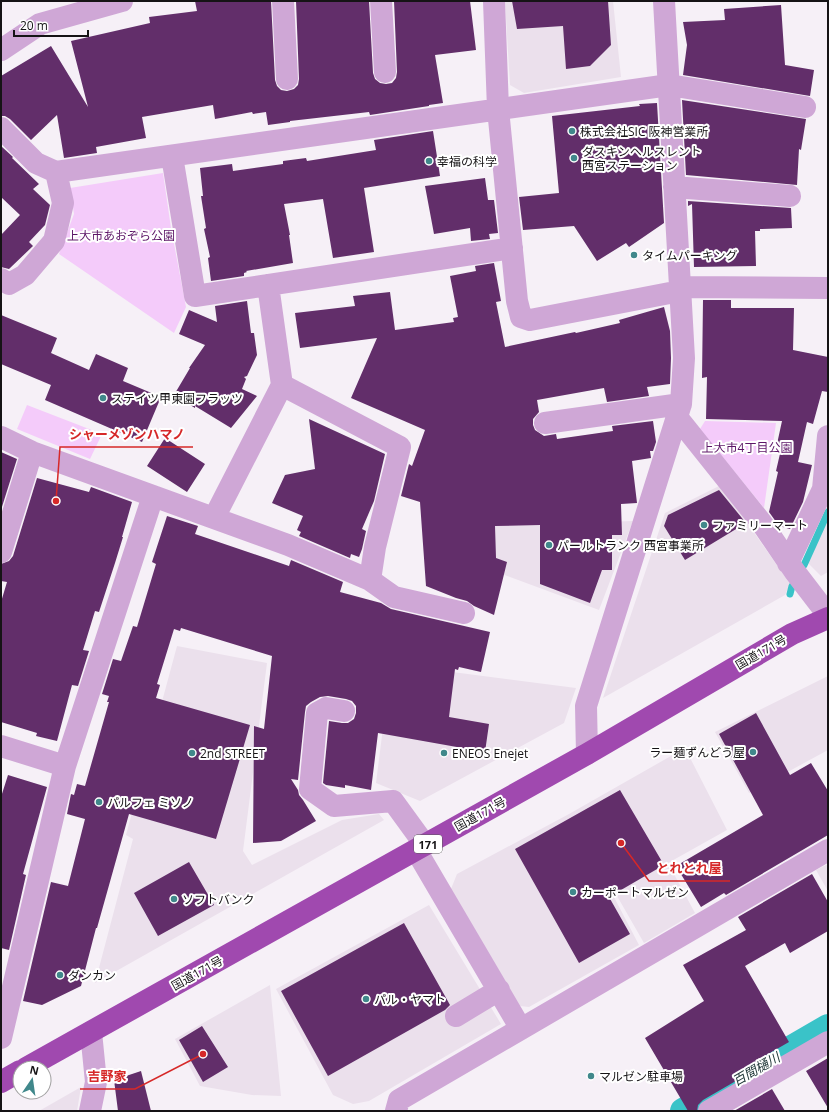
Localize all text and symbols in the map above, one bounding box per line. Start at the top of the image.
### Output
scale bar [14,12,88,38]
text: 20 m [20,17,48,34]
place label: 株式会社SIC 阪神営業所 [580,123,709,140]
marker: 株式会社SIC 阪神営業所 [567,126,577,136]
place label: ダスキンヘルスレント 西宮ステーション [582,143,702,174]
place label: 幸福の科学 [437,153,497,170]
marker: ダスキンヘルスレント 西宮ステーション [569,153,579,163]
marker: 幸福の科学 [424,156,434,166]
park label: 上大市あおぞら公園 [67,227,175,244]
place label: タイムパーキング [642,247,737,264]
marker: タイムパーキング [629,250,639,260]
place label: ステイツ甲東園フラッツ [111,390,243,407]
marker: ステイツ甲東園フラッツ [98,393,108,403]
callout: シャーメゾンハマノ [60,422,193,447]
text: シャーメゾンハマノ [69,425,185,443]
park label: 上大市4丁目公園 [702,439,792,456]
place label: ファミリーマート [712,517,808,534]
marker: ファミリーマート [699,520,709,530]
place label: パールトランク 西宮事業所 [557,537,704,554]
marker: パールトランク 西宮事業所 [544,540,554,550]
street label: 国道171号 [732,630,790,674]
place label: ラー麺ずんどう屋 [649,744,745,761]
place label: 2nd STREET [200,745,266,762]
place label: ENEOS Enejet [452,745,528,762]
marker: ラー麺ずんどう屋 [748,747,758,757]
marker: 2nd STREET [187,748,197,758]
marker: ENEOS Enejet [439,748,449,758]
street label: 国道171号 [451,793,509,835]
place label: パルフェ ミソノ [107,794,194,811]
marker: パルフェ ミソノ [94,797,104,807]
road number: 171 [414,835,442,853]
callout: とれとれ屋 [649,856,730,881]
text: とれとれ屋 [656,859,722,877]
place label: カーポートマルゼン [581,884,689,901]
marker: カーポートマルゼン [568,887,578,897]
place label: ソフトバンク [182,891,255,908]
marker: ソフトバンク [169,894,179,904]
street label: 国道171号 [168,952,226,994]
place label: ダンカン [68,967,116,984]
marker: ダンカン [55,970,65,980]
place label: パル・ヤマト [374,991,446,1008]
marker: パル・ヤマト [361,994,371,1004]
water label: 百間樋川 [729,1047,785,1090]
north arrow [12,1060,52,1100]
text: N [28,1061,40,1078]
callout: 吉野家 [80,1064,135,1089]
text: 吉野家 [87,1067,127,1085]
place label: マルゼン駐車場 [599,1068,683,1085]
marker: マルゼン駐車場 [586,1071,596,1081]

